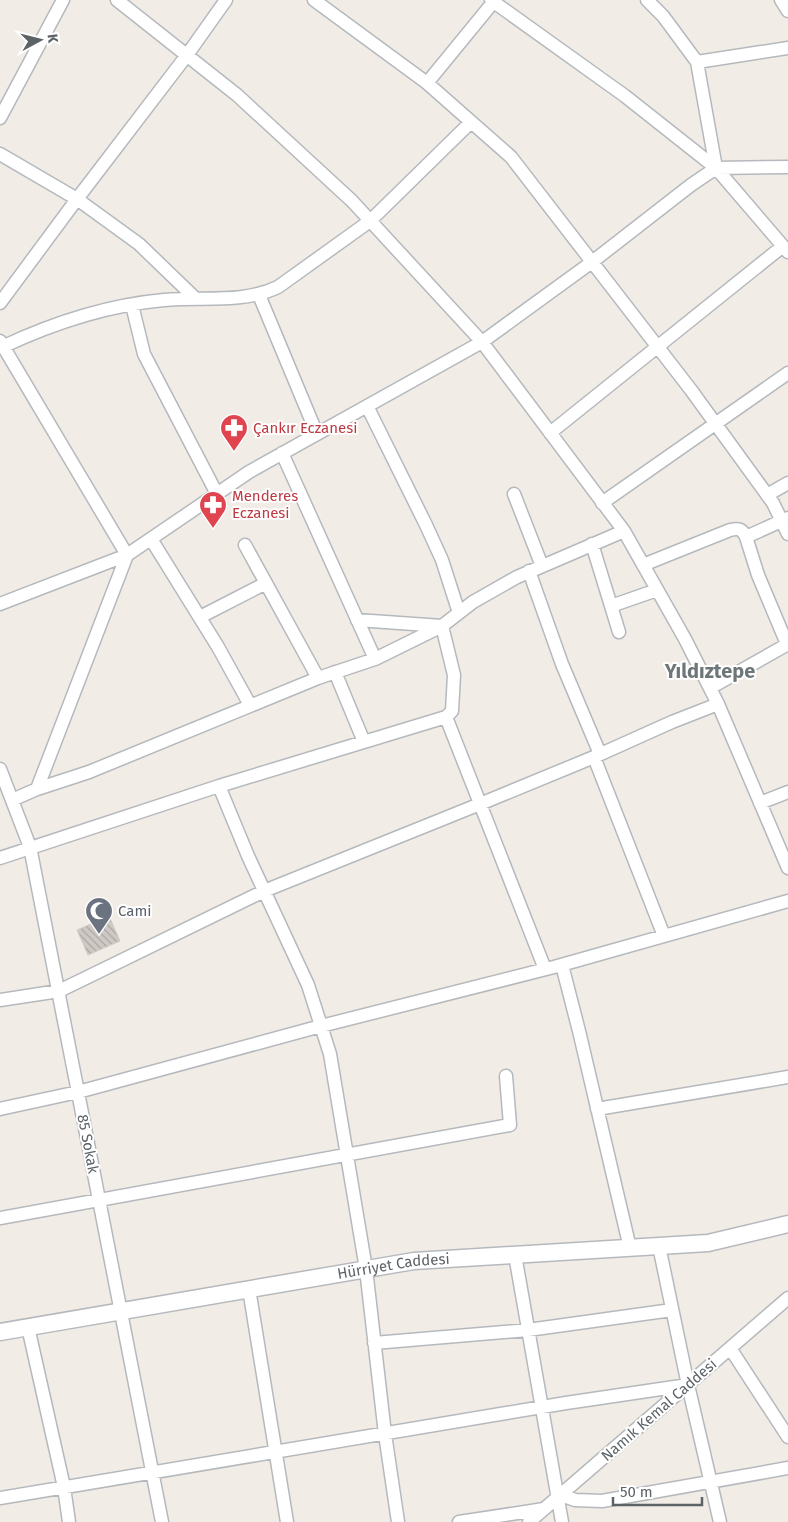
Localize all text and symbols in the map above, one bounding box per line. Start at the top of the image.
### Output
north arrow [15,15,65,65]
text: K [43,33,62,45]
pharmacy icon: Çankır Eczanesi [219,413,249,452]
place label: Çankır Eczanesi [253,419,357,437]
place label: Menderes Eczanesi [232,487,298,522]
pharmacy icon: Menderes Eczanesi [198,490,228,529]
district label: Yıldıztepe [664,659,755,683]
mosque icon: Cami [84,896,114,935]
place label: Cami [118,902,152,920]
street label: 85 Sokak [73,1113,103,1175]
street label: Hürriyet Caddesi [336,1250,450,1283]
street label: Namık Kemal Caddesi [598,1355,720,1465]
scale bar [613,1474,702,1506]
text: 50 m [620,1483,653,1501]

